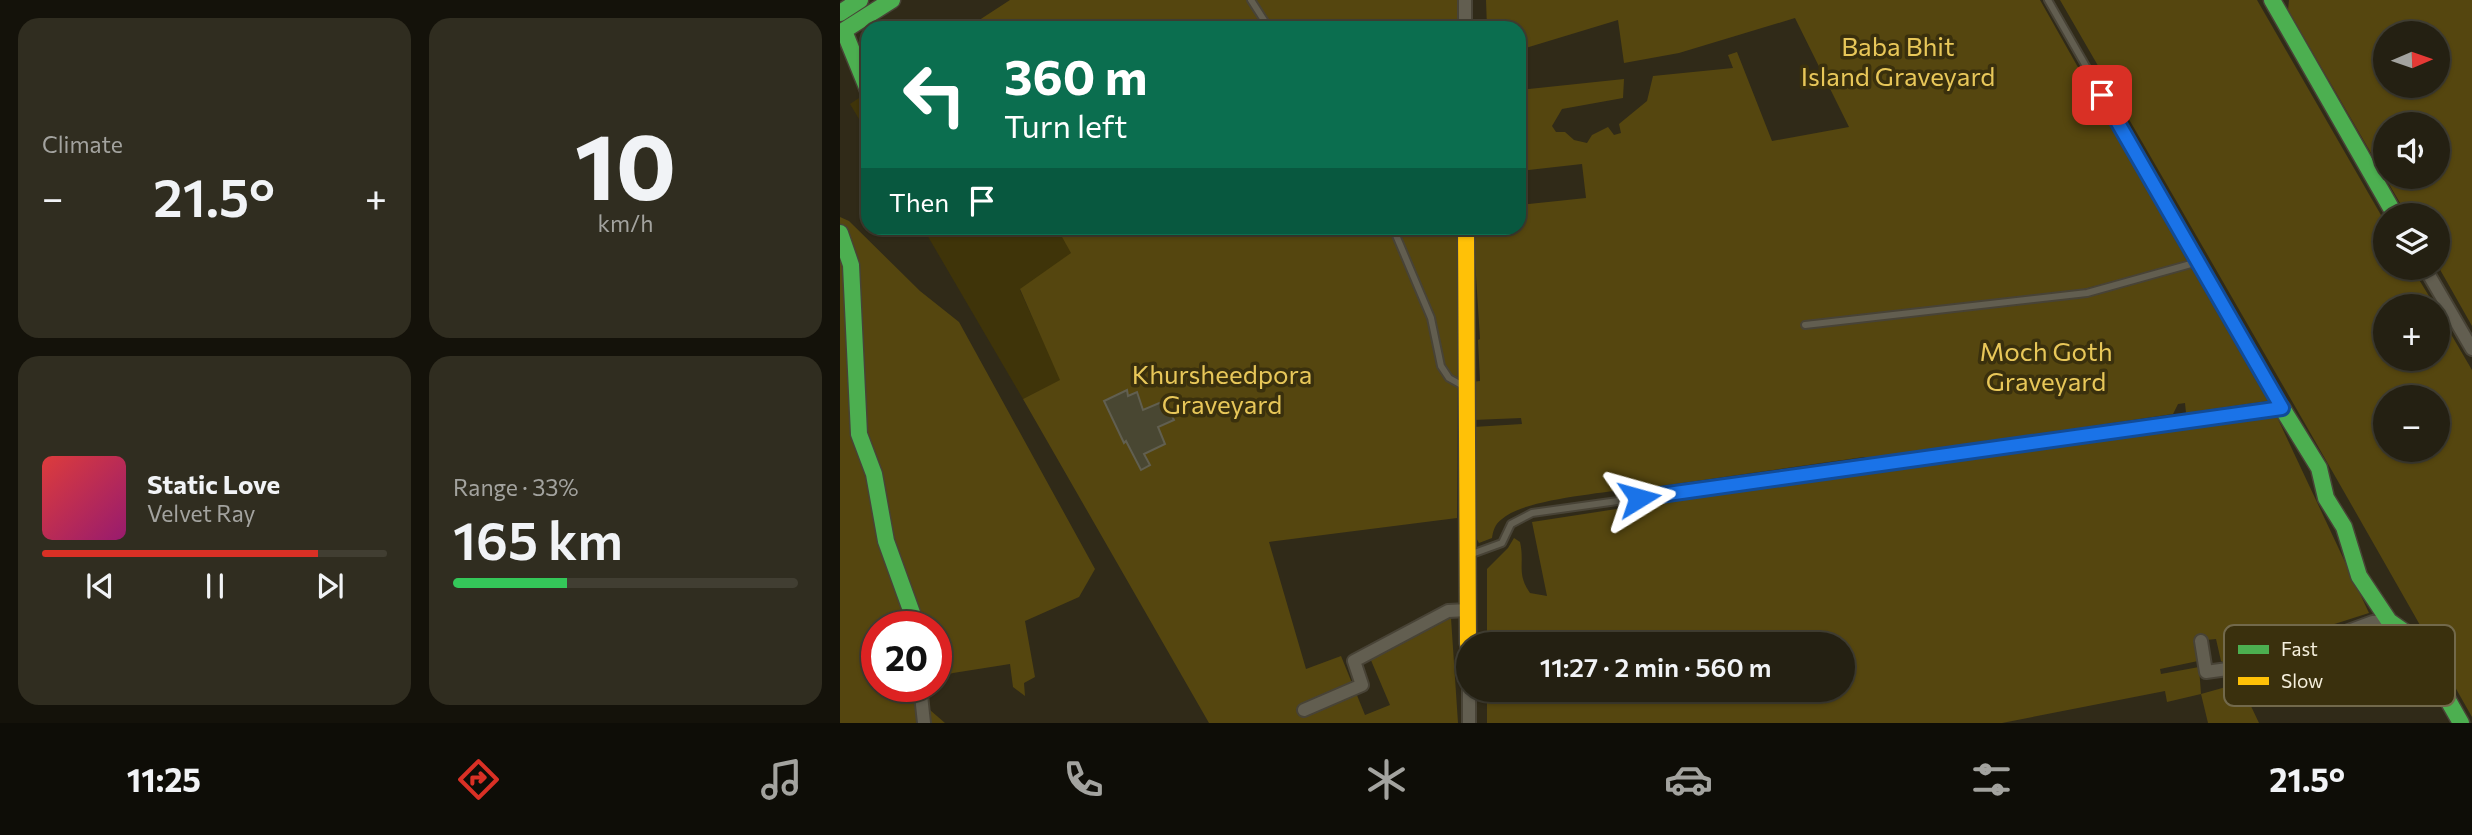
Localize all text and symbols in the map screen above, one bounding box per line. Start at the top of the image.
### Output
north arrow [2373,21,2450,98]
map controls [2373,21,2450,462]
park label: Baba Bhit Island Graveyard [1801,30,1995,91]
text: 360 m [1004,45,1147,105]
icon: left [889,49,980,140]
pin [2072,65,2132,125]
icon: arrive [2083,76,2121,114]
text: Turn left [1004,105,1128,145]
text: 10 [575,107,676,219]
button: sound [2373,112,2450,189]
text: Climate [42,130,123,158]
text: 21.5° [153,164,275,228]
text: − [42,173,64,220]
text: + [365,173,387,220]
icon: arrive [963,182,1001,220]
text: Then [889,186,949,217]
button: layers [2373,203,2450,280]
text: km/h [598,209,653,237]
button: + [2373,294,2450,371]
park label: Moch Goth Graveyard [1979,335,2113,396]
park label: Khursheedpora Graveyard [1132,358,1312,419]
button: − [2373,385,2450,462]
position arrow [1602,461,1676,535]
text: Static Love [147,468,280,499]
text: Range · 33% [453,473,579,501]
text: Velvet Ray [147,499,255,527]
text: 165 km [453,507,623,571]
icon: previous [81,567,119,605]
icon: pause [196,567,234,605]
icon: next [311,567,349,605]
speed limit sign: 20 [861,611,952,702]
legend [2224,625,2455,706]
text: Fast [2281,637,2318,660]
text: 11:27 · 2 min · 560 m [1540,651,1771,682]
text: Slow [2281,669,2323,692]
icon: directions [454,755,503,804]
icon: music [757,755,806,804]
icon: phone [1059,755,1108,804]
icon: climate [1362,755,1411,804]
icon: car [1664,755,1713,804]
icon: filters [1967,755,2016,804]
text: 11:25 [127,759,201,799]
text: 21.5° [2269,759,2345,799]

